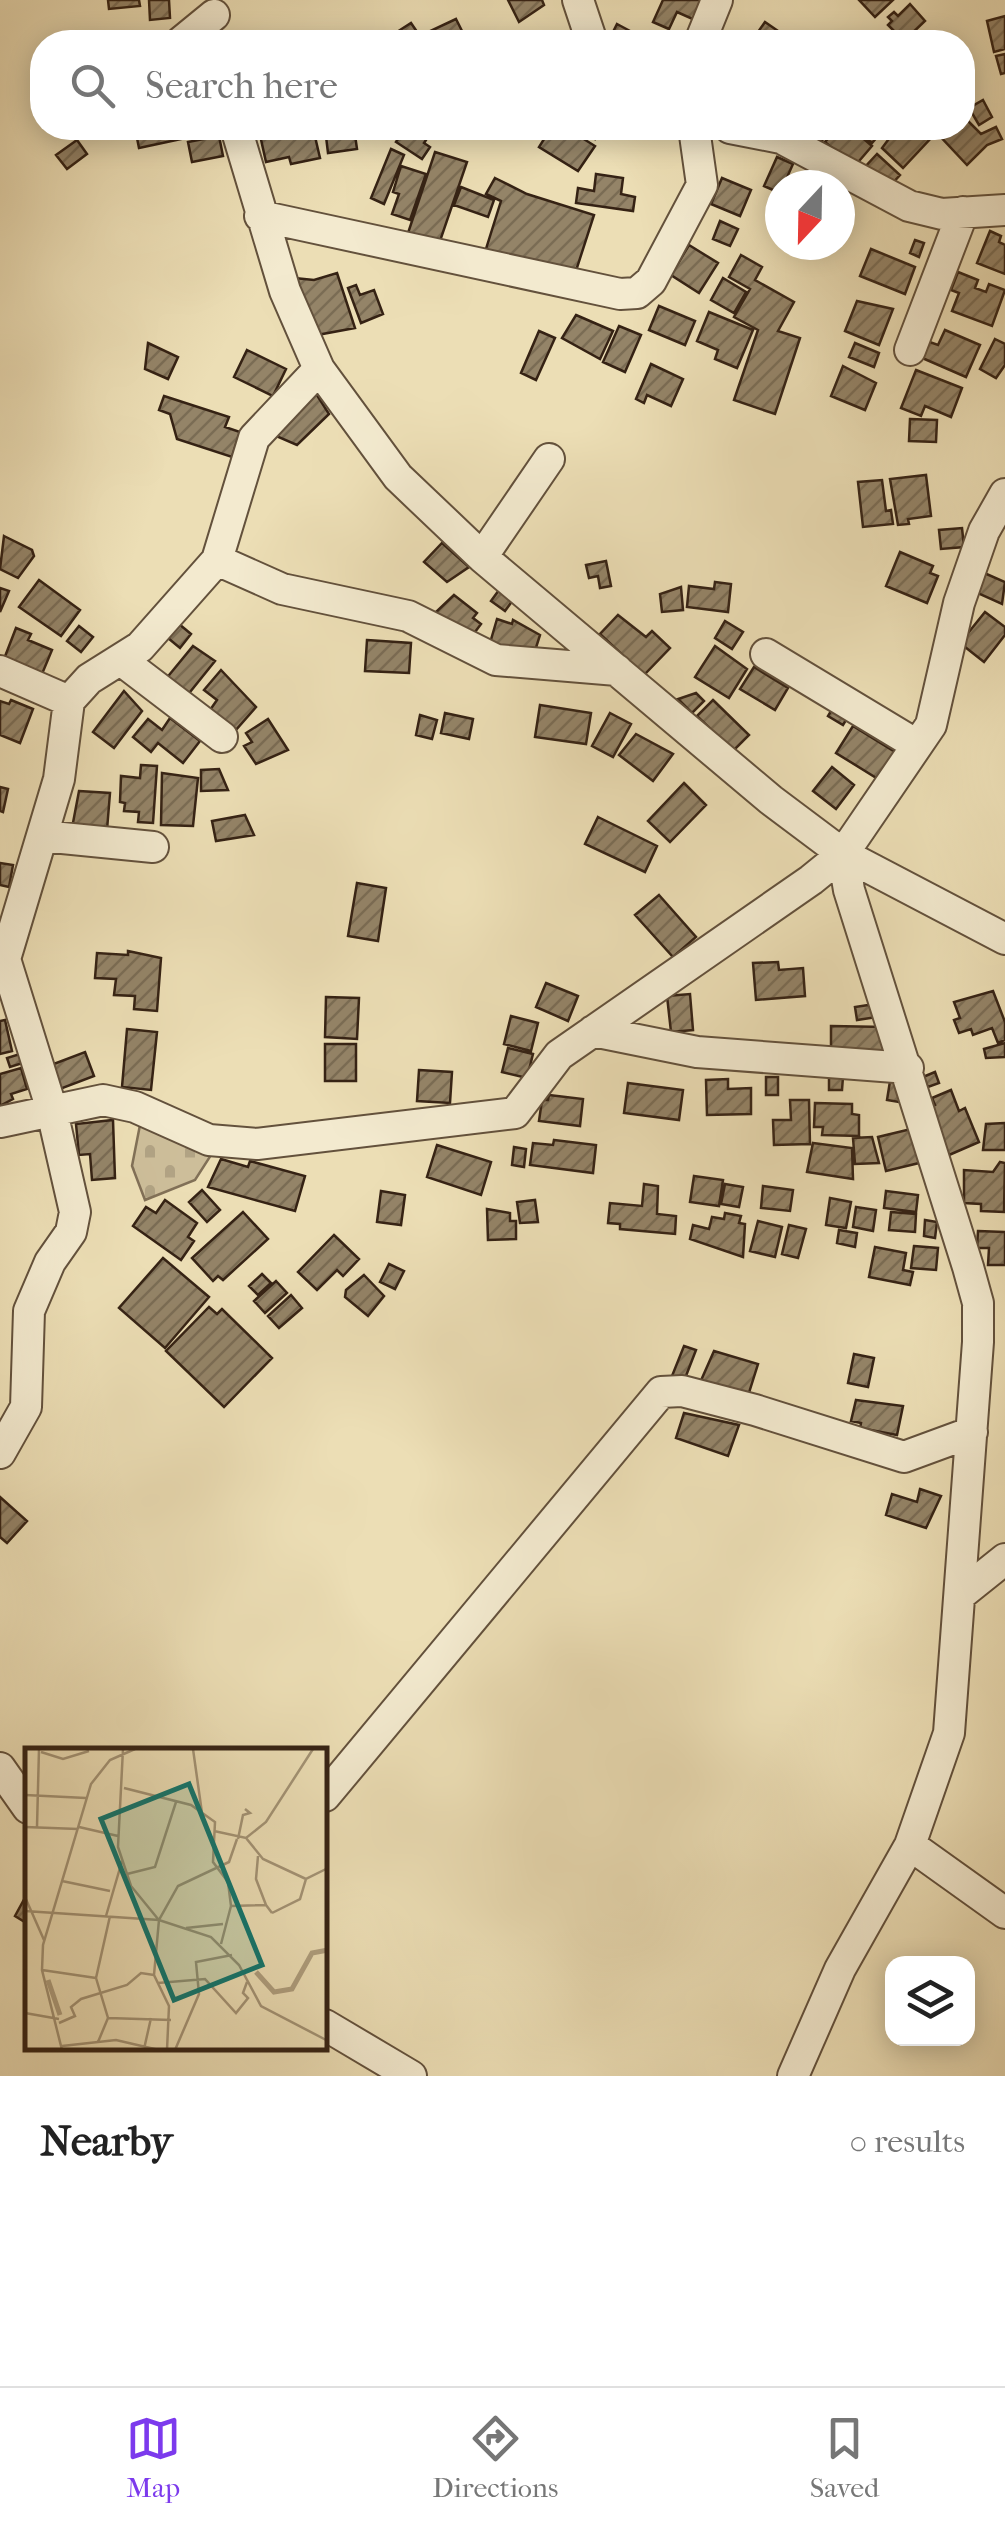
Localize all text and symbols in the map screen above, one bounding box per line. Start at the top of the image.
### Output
search box [30,30,975,140]
icon: search [65,58,120,113]
text: Search here [145,63,338,108]
north arrow [765,170,855,260]
inset map [25,1748,328,2051]
map controls [885,1956,975,2046]
button: layers [885,1956,975,2046]
text: Nearby [40,2117,172,2166]
text: 0 results [849,2123,965,2160]
tab: Map [126,2411,181,2504]
tab: Directions [432,2411,558,2504]
tab: Saved [810,2411,879,2504]

